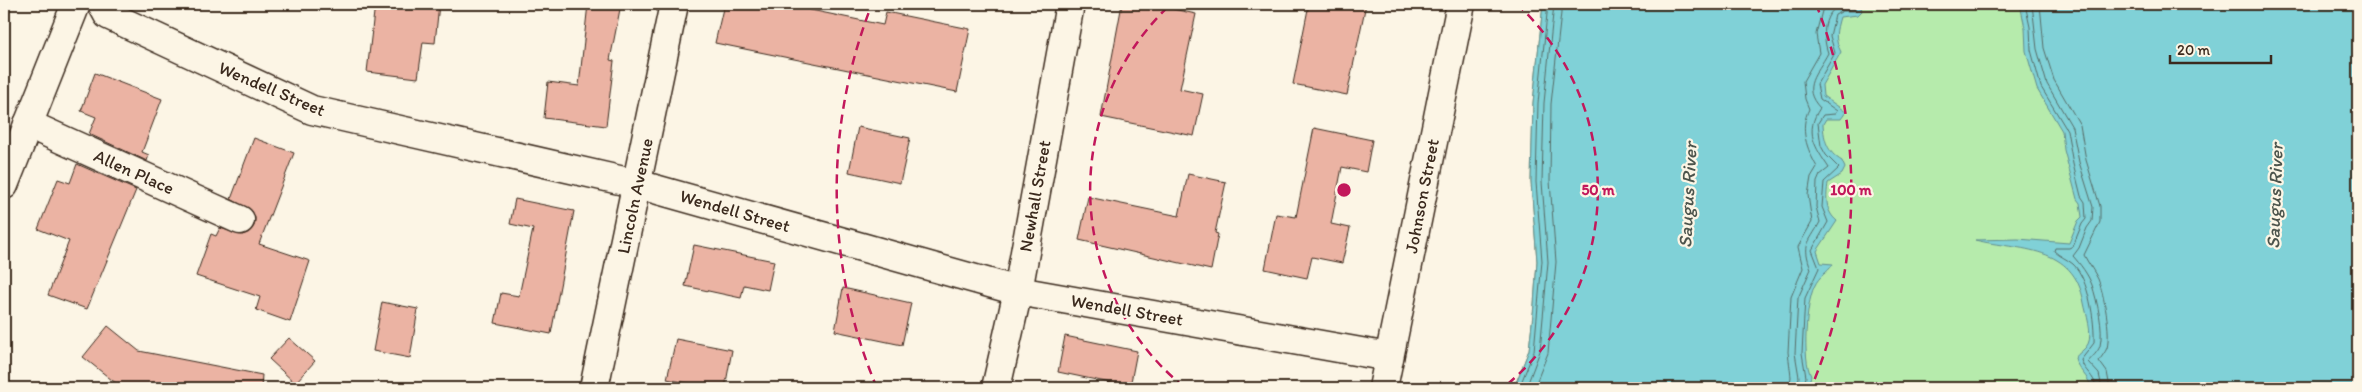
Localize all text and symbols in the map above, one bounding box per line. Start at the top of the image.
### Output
scale bar [2170,32,2271,64]
text: 20 m [2177,41,2211,59]
street label: Wendell Street [215,57,329,121]
street label: Lincoln Avenue [612,136,658,256]
street label: Johnson Street [1400,137,1444,255]
street label: Newhall Street [1014,138,1056,254]
water label: Saugus River [1673,139,1702,248]
water label: Saugus River [2261,140,2288,249]
street label: Allen Place [90,145,178,199]
centre of rings [1335,181,1353,199]
text: 50 m [1581,181,1615,199]
text: 100 m [1830,181,1872,199]
street label: Wendell Street [677,185,793,237]
street label: Wendell Street [1069,289,1185,331]

